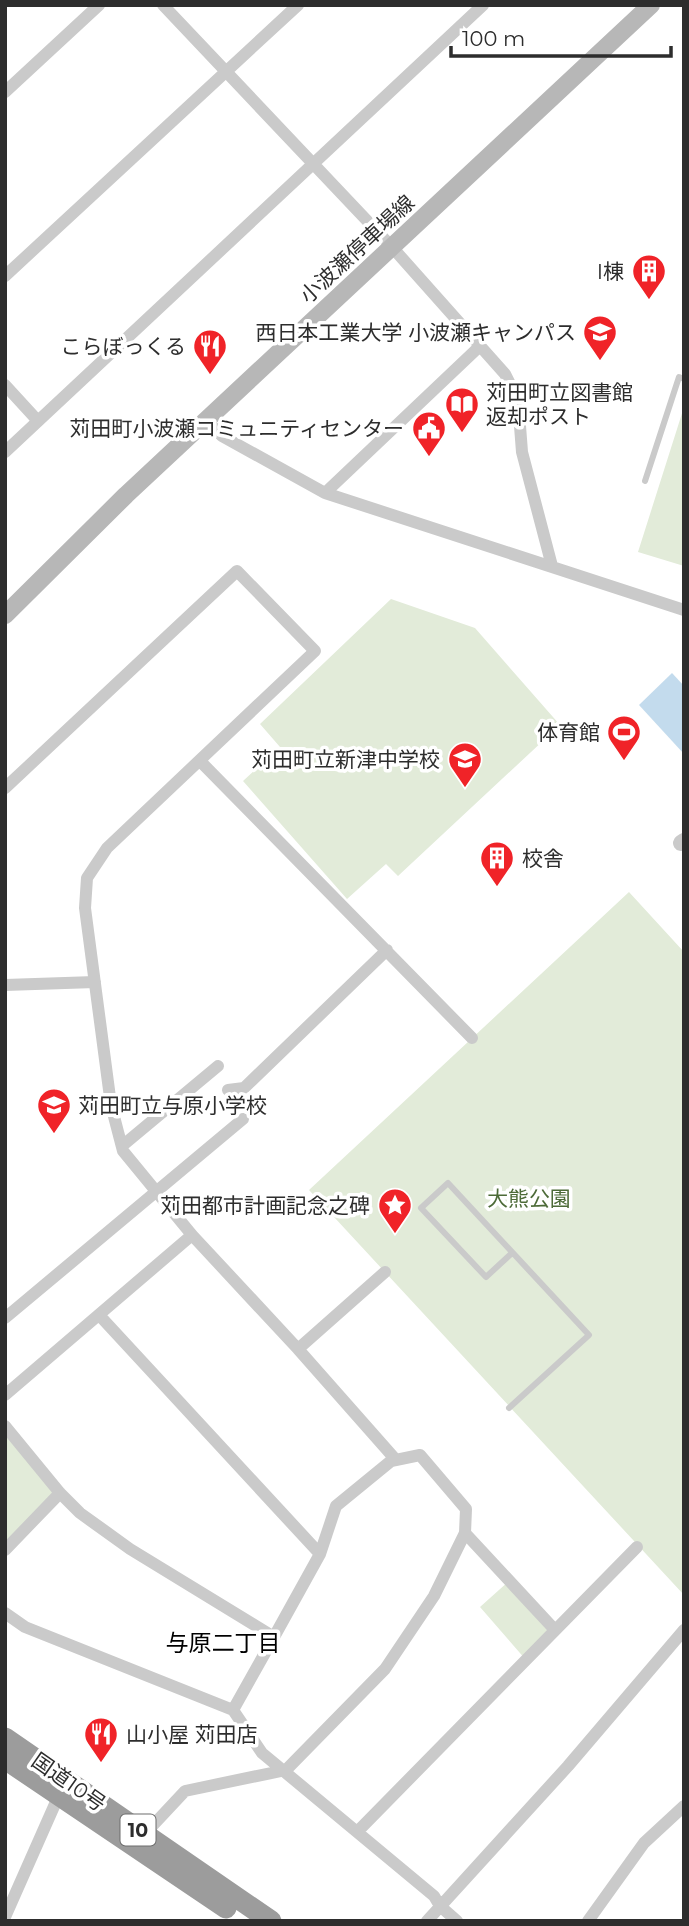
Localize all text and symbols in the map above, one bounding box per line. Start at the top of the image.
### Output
scale bar [451,14,672,58]
text: 100 m [462,26,525,51]
street label: 小波瀬停車場線 [295,190,419,308]
building icon: I棟 [630,252,668,301]
place label: I棟 [597,259,624,284]
school or university icon: 西日本工業大学 小波瀬キャンパス [581,313,619,362]
place label: 西日本工業大学 小波瀬キャンパス [255,320,576,345]
restaurant icon: こらぼっくる [191,327,229,376]
place label: こらぼっくる [60,334,186,359]
place label: 苅田町立図書館 返却ポスト [486,380,633,429]
library icon: 苅田町立図書館 返却ポスト [443,385,481,434]
public building icon: 苅田町小波瀬コミュニティセンター [410,409,448,458]
place label: 苅田町小波瀬コミュニティセンター [69,416,404,441]
sports icon: 体育館 [605,713,643,762]
place label: 体育館 [537,720,600,745]
school or university icon: 苅田町立新津中学校 [446,740,484,789]
place label: 苅田町立新津中学校 [251,747,440,772]
building icon: 校舎 [478,839,516,888]
place label: 校舎 [522,846,564,871]
school or university icon: 苅田町立与原小学校 [35,1086,73,1135]
place label: 苅田町立与原小学校 [78,1093,267,1118]
place icon: 苅田都市計画記念之碑 [376,1186,414,1235]
park label: 大熊公園 [487,1186,571,1211]
place label: 苅田都市計画記念之碑 [160,1193,370,1218]
district label: 与原二丁目 [166,1629,281,1657]
restaurant icon: 山小屋 苅田店 [82,1715,120,1764]
place label: 山小屋 苅田店 [126,1722,258,1747]
street label: 国道10号 [27,1748,111,1816]
road number: 10 [120,1814,156,1846]

